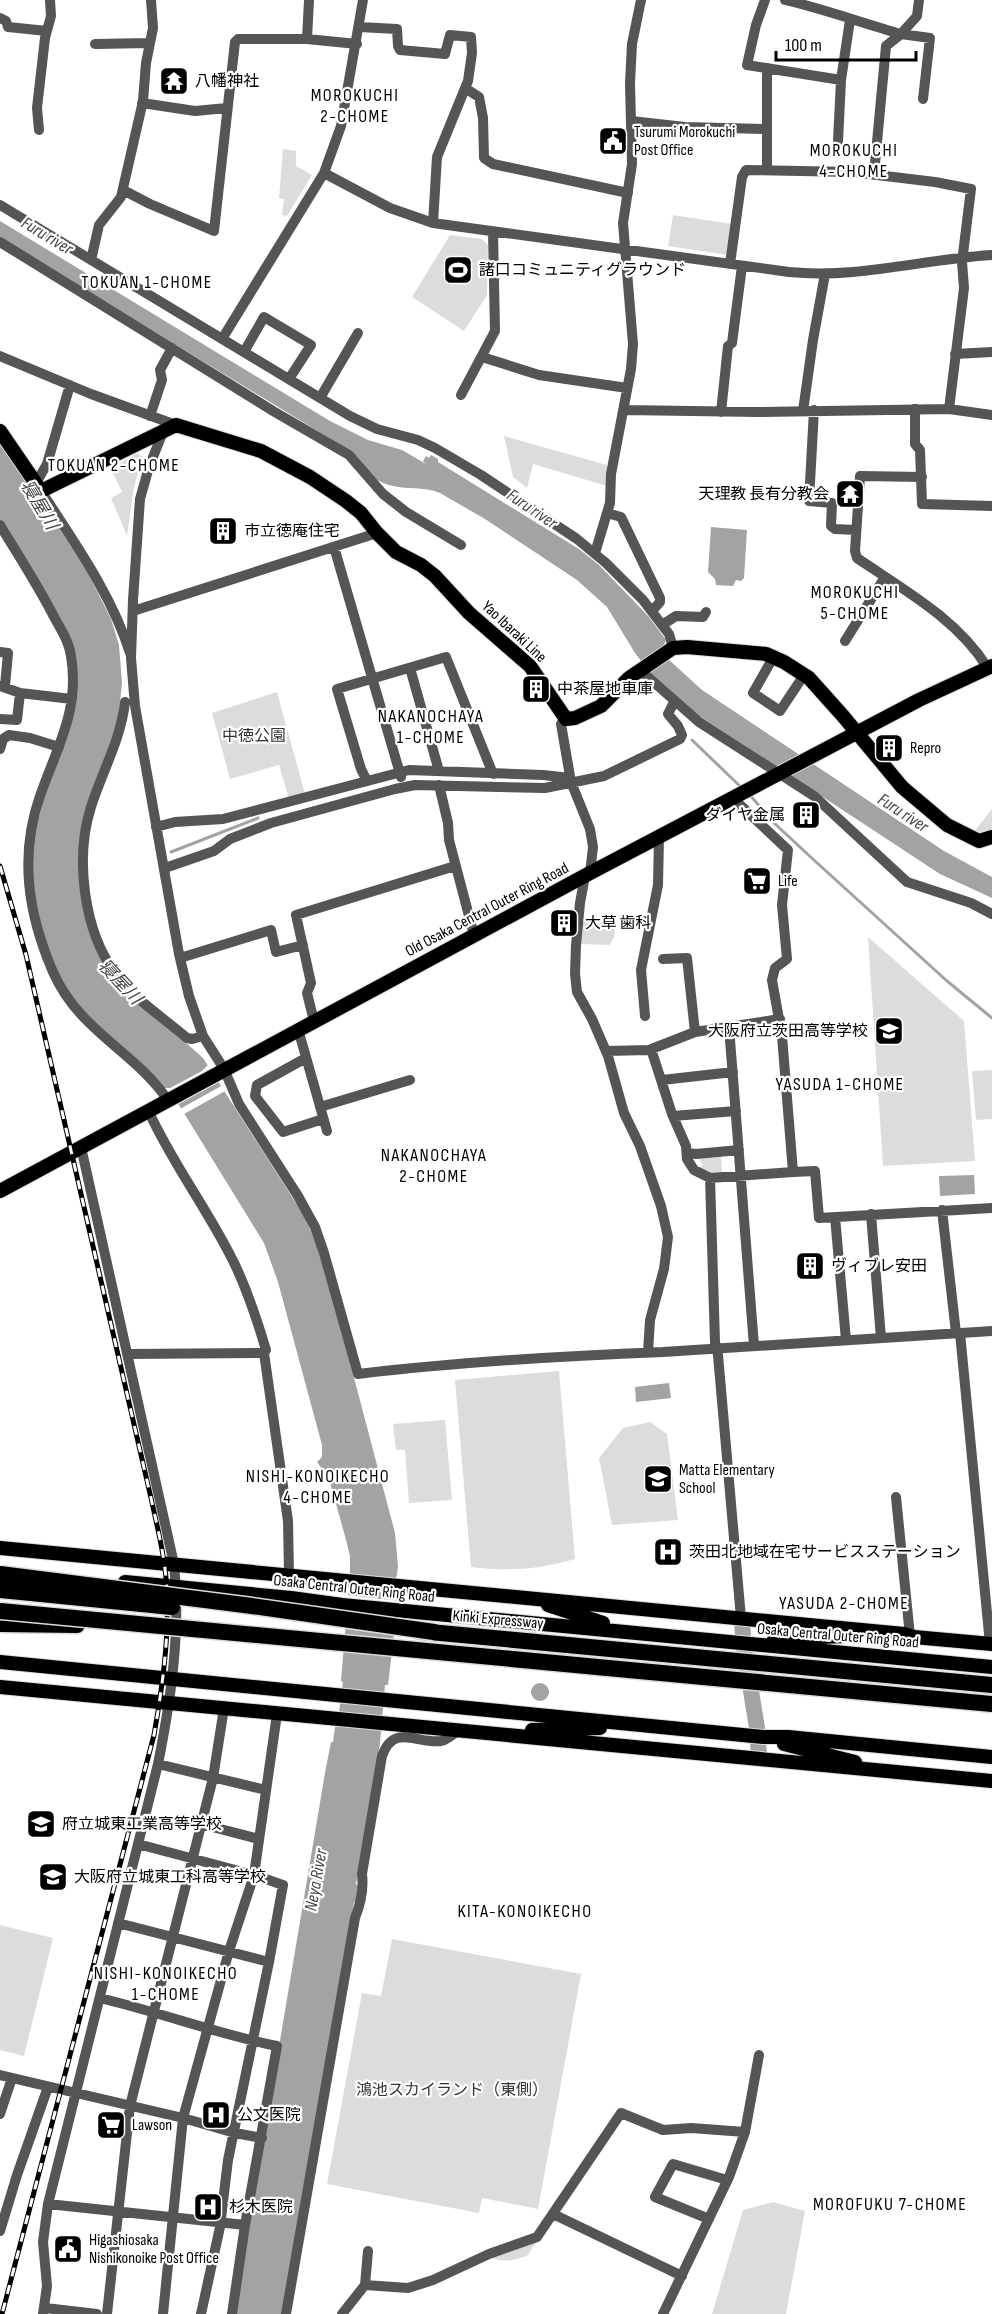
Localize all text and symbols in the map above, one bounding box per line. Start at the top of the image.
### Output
scale bar [776,24,916,62]
text: 100 m [785,35,822,56]
temple icon: 八幡神社 [158,65,190,97]
place label: 八幡神社 [195,72,259,91]
district label: MOROKUCHI 2-CHOME [311,85,399,127]
place label: Tsurumi Morokuchi Post Office [634,123,735,160]
public building icon: Tsurumi Morokuchi Post Office [597,125,629,157]
district label: MOROKUCHI 4-CHOME [810,140,898,182]
water label: Furu river [18,213,77,260]
sports icon: 諸口コミュニティグラウンド [442,254,474,286]
place label: 諸口コミュニティグラウンド [479,261,686,280]
district label: TOKUAN 1-CHOME [81,272,213,293]
district label: TOKUAN 2-CHOME [48,455,180,476]
water label: 寝屋川 [16,476,63,535]
temple icon: 天理教 長有分教会 [834,478,866,510]
water label: Furu river [503,485,562,534]
place label: 天理教 長有分教会 [698,485,829,504]
building icon: 市立徳庵住宅 [207,515,239,547]
place label: 市立徳庵住宅 [244,522,340,541]
district label: MOROKUCHI 5-CHOME [811,582,899,624]
street label: Yao Ibaraki Line [478,597,550,667]
building icon: 中茶屋地車庫 [520,673,552,705]
place label: 中茶屋地車庫 [557,680,653,699]
district label: NAKANOCHAYA 1-CHOME [378,706,484,748]
park label: 中徳公園 [222,727,286,746]
building icon: Repro [873,732,905,764]
place label: Repro [910,739,941,758]
water label: Furu river [874,789,933,838]
building icon: ダイヤ金属 [790,799,822,831]
place label: ダイヤ金属 [705,806,785,825]
street label: Old Osaka Central Outer Ring Road [402,859,572,961]
supermarket icon: Life [741,865,773,897]
place label: Life [778,872,798,891]
building icon: 大草 歯科 [548,907,580,939]
place label: 大草 歯科 [585,914,652,933]
water label: 寝屋川 [94,955,147,1010]
school or university icon: 大阪府立茨田高等学校 [873,1015,905,1047]
place label: 大阪府立茨田高等学校 [708,1022,868,1041]
district label: YASUDA 1-CHOME [775,1074,905,1095]
district label: NAKANOCHAYA 2-CHOME [381,1145,487,1187]
building icon: ヴィブレ安田 [794,1250,826,1282]
place label: ヴィブレ安田 [831,1257,927,1276]
place label: Matta Elementary School [679,1461,775,1498]
school or university icon: Matta Elementary School [642,1463,674,1495]
district label: NISHI-KONOIKECHO 4-CHOME [246,1466,390,1508]
hospital icon: 茨田北地域在宅サービスステーション [652,1536,684,1568]
place label: 茨田北地域在宅サービスステーション [689,1543,961,1562]
street label: Osaka Central Outer Ring Road [272,1571,436,1607]
district label: YASUDA 2-CHOME [779,1593,909,1614]
street label: Kinki Expressway [452,1607,544,1633]
street label: Osaka Central Outer Ring Road [756,1619,920,1653]
school or university icon: 府立城東工業高等学校 [25,1808,57,1840]
place label: 府立城東工業高等学校 [62,1815,222,1834]
water label: Neya River [300,1846,332,1913]
school or university icon: 大阪府立城東工科高等学校 [37,1861,69,1893]
place label: 大阪府立城東工科高等学校 [74,1868,266,1887]
district label: KITA-KONOIKECHO [457,1901,593,1922]
district label: NISHI-KONOIKECHO 1-CHOME [94,1963,238,2005]
park label: 鴻池スカイランド（東側） [356,2081,548,2100]
hospital icon: 公文医院 [200,2099,232,2131]
place label: 公文医院 [237,2106,301,2125]
supermarket icon: Lawson [95,2109,127,2141]
place label: Lawson [132,2116,172,2135]
hospital icon: 杉木医院 [192,2191,224,2223]
district label: MOROFUKU 7-CHOME [813,2194,967,2215]
place label: 杉木医院 [229,2198,293,2217]
place label: Higashiosaka Nishikonoike Post Office [89,2231,219,2268]
public building icon: Higashiosaka Nishikonoike Post Office [52,2233,84,2265]

